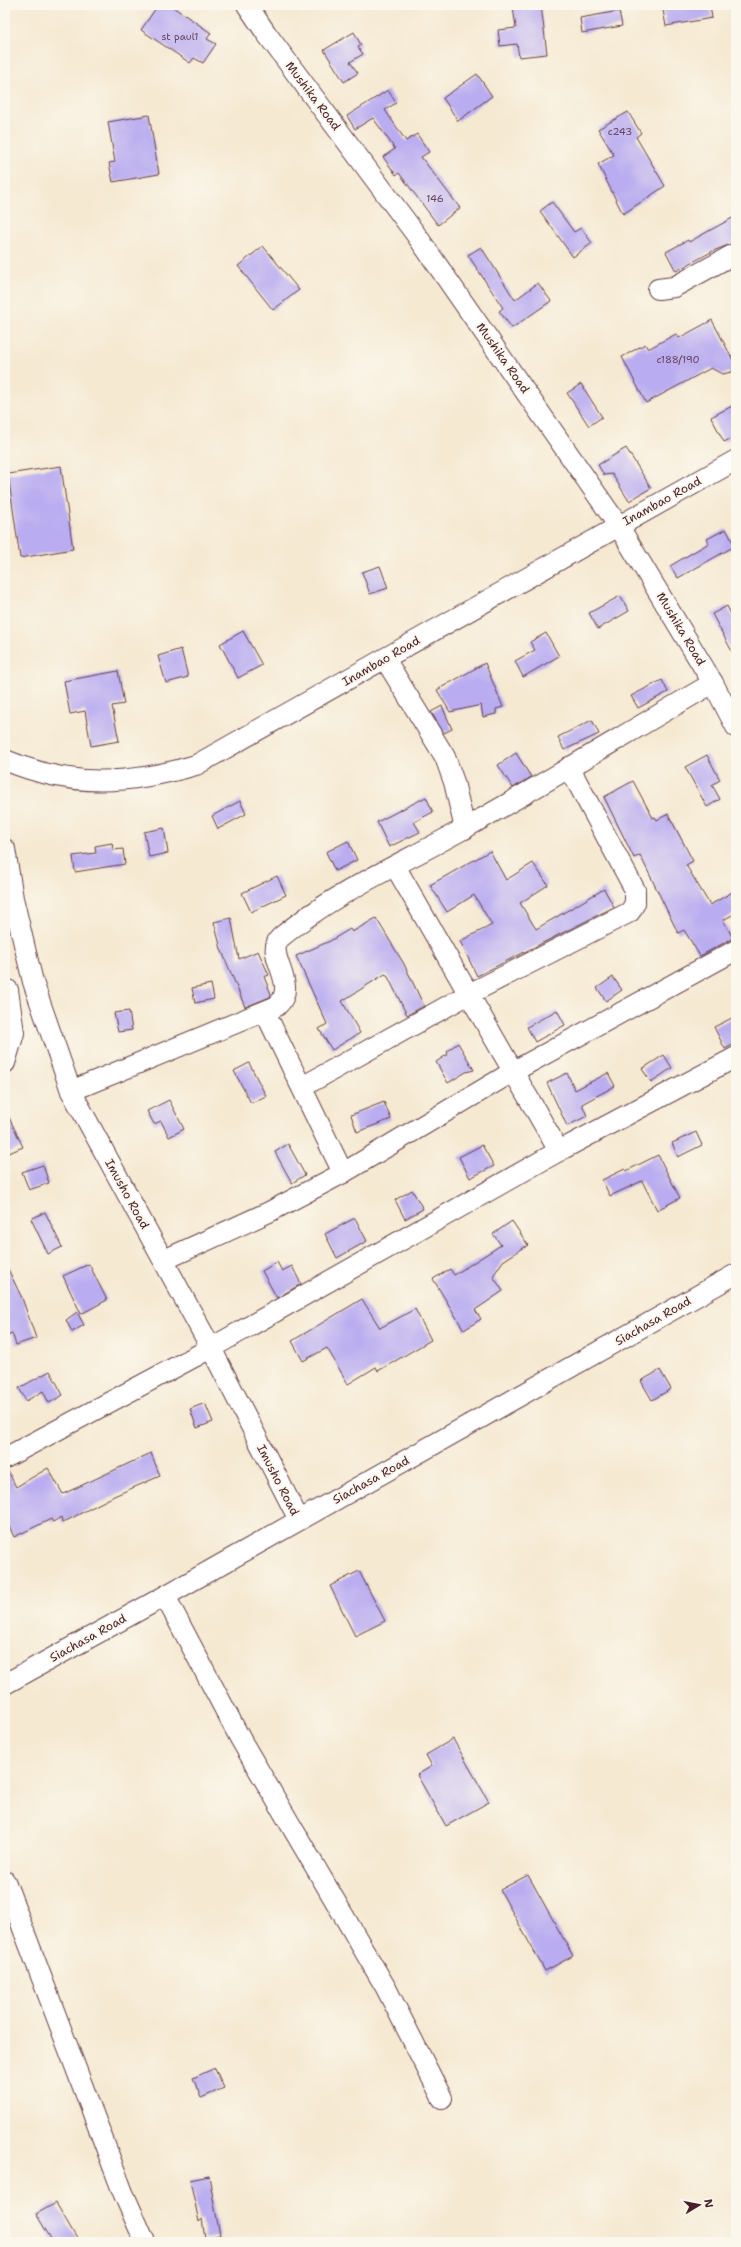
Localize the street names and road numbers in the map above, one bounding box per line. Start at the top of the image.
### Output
street label: Mushika Road [282,58,345,134]
street label: Mushika Road [473,320,533,397]
street label: Inambao Road [620,473,704,529]
street label: Mushika Road [653,589,709,669]
street label: Inambao Road [339,632,423,690]
street label: Imusho Road [101,1156,153,1232]
street label: Siachasa Road [612,1293,694,1349]
street label: Imusho Road [253,1442,303,1519]
street label: Siachasa Road [330,1452,413,1508]
street label: Siachasa Road [47,1610,130,1666]

